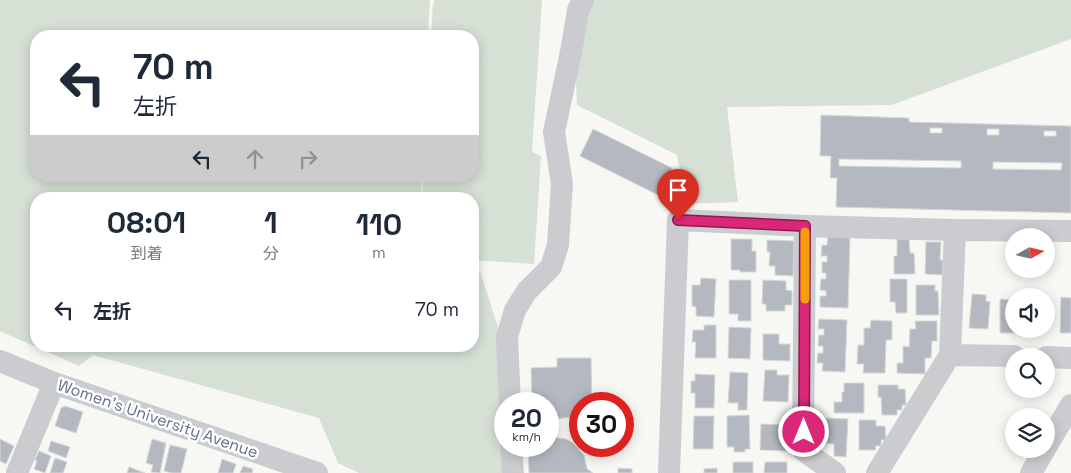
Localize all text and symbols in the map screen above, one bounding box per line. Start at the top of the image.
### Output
text: 70 m [133,45,214,89]
icon: left [50,50,115,115]
text: 左折 [133,92,177,120]
icon: left [188,145,216,173]
icon: ahead [241,145,269,173]
icon: right [294,145,322,173]
pin [657,169,699,220]
icon: arrive [664,176,692,204]
text: 08:01 [107,203,186,242]
text: 1 [264,203,278,242]
text: 110 [356,205,402,244]
north arrow [1005,228,1055,278]
map controls [1005,228,1055,458]
text: m [372,242,386,263]
text: 到着 [130,243,162,264]
text: 分 [263,243,279,264]
button: sound [1005,288,1055,338]
icon: left [50,296,78,324]
text: 70 m [415,297,459,322]
text: 左折 [93,299,131,324]
button: search [1005,348,1055,398]
street label: Women's University Avenue [55,374,261,463]
speed limit sign: 30 [569,392,634,457]
text: 20 [511,402,542,434]
position arrow [777,405,829,457]
button: layers [1005,408,1055,458]
text: km/h [512,429,541,445]

